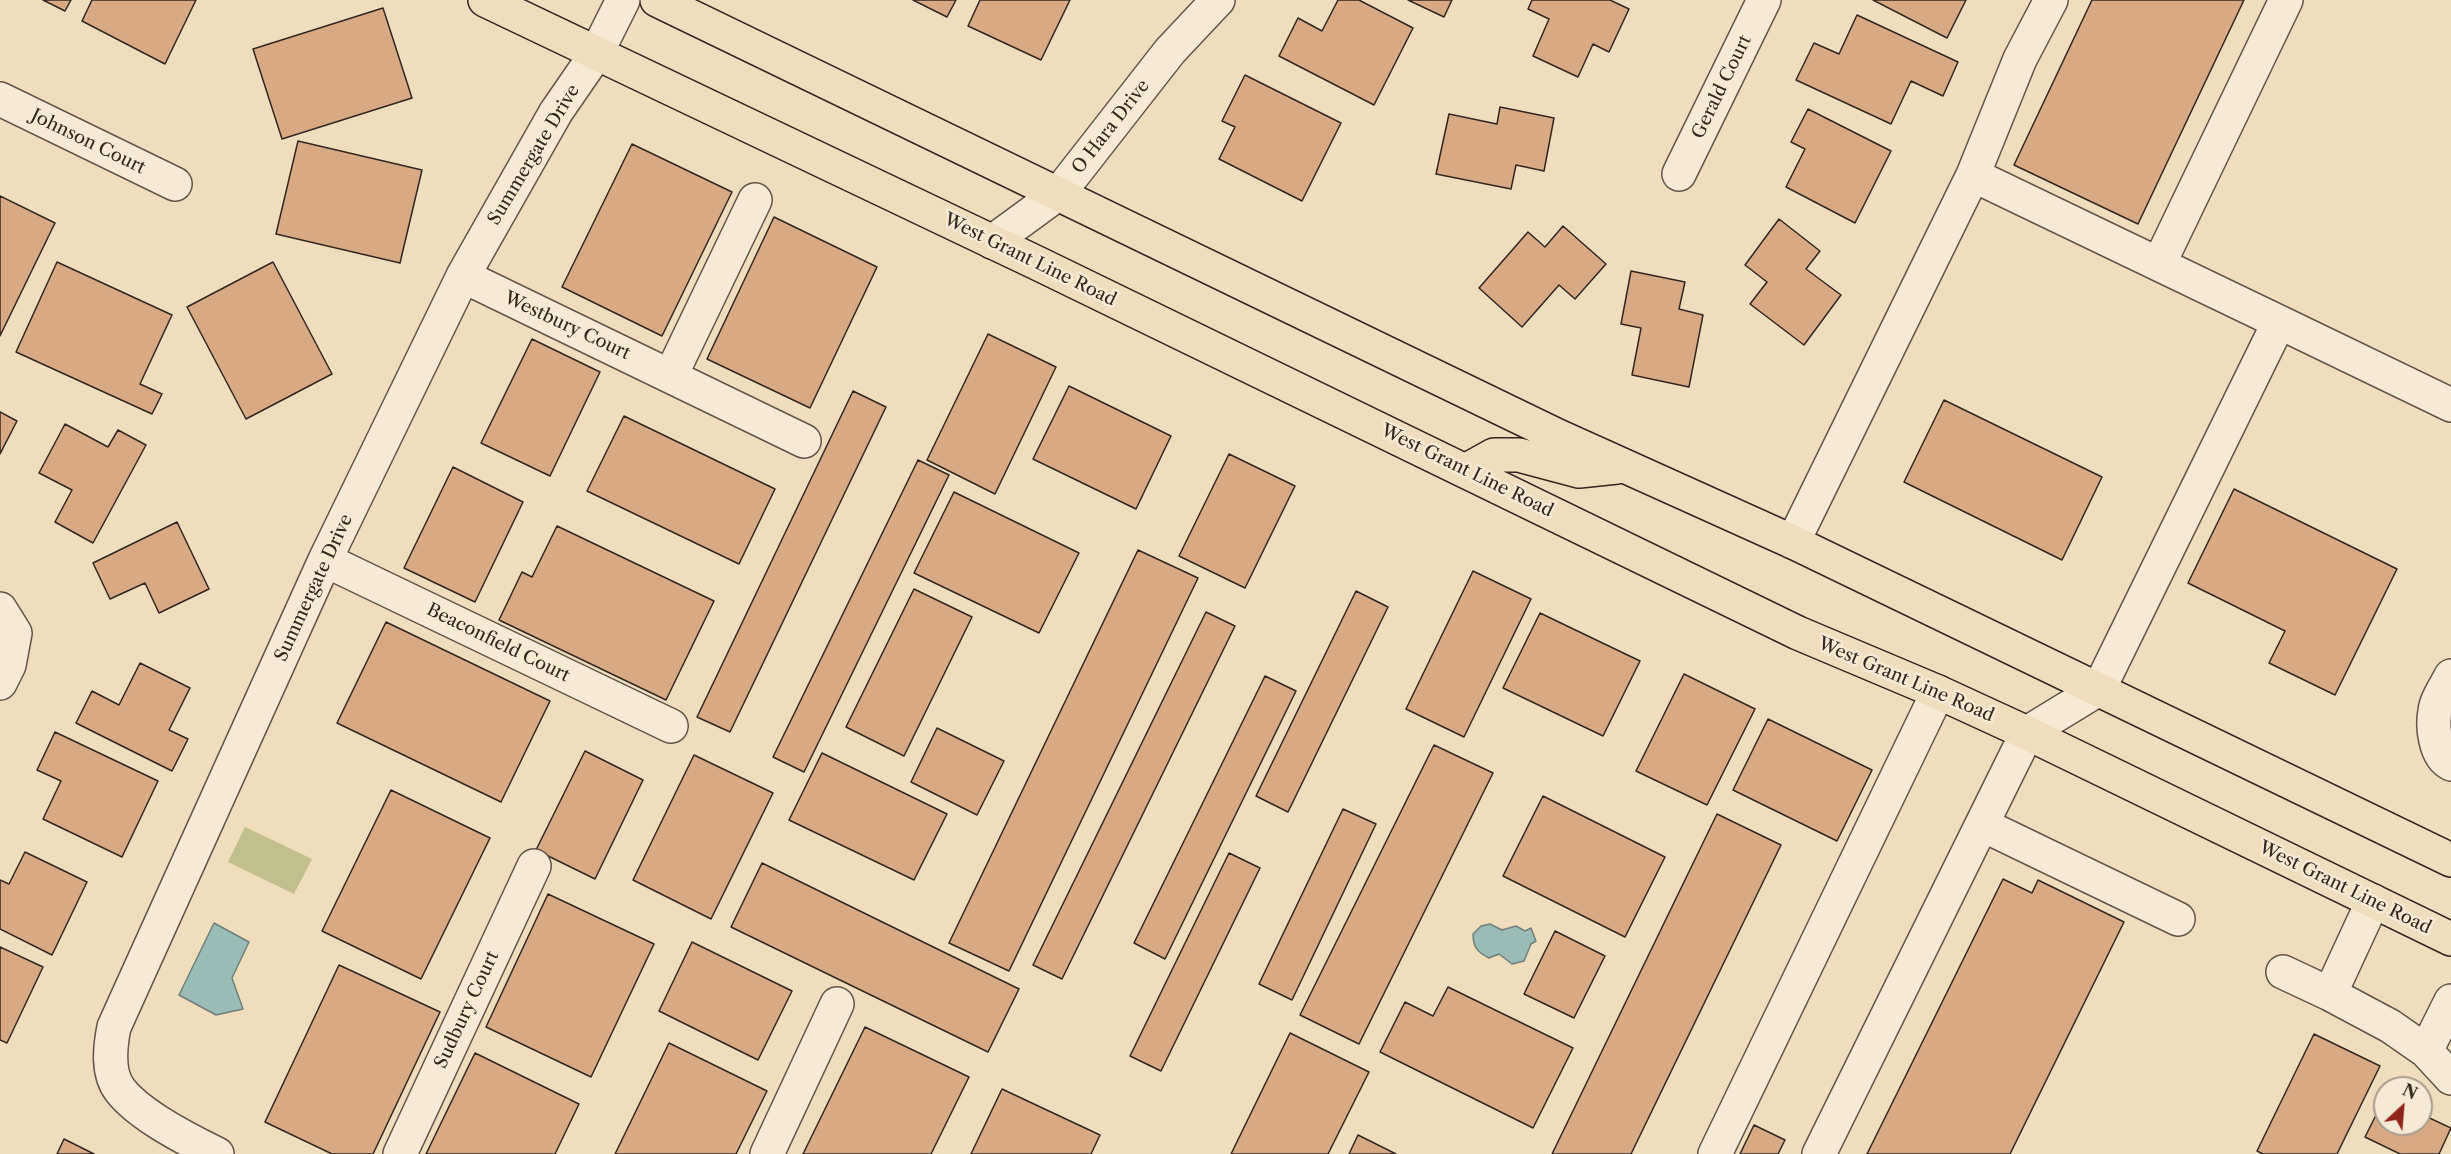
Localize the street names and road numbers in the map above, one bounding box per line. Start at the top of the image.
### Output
street label: Gerald Court [1688,32,1756,142]
street label: O Hara Drive [1068,76,1154,178]
street label: Summergate Drive [484,81,584,229]
street label: Johnson Court [27,105,149,179]
street label: West Grant Line Road [940,209,1120,311]
street label: Westbury Court [501,287,633,365]
street label: West Grant Line Road [1377,420,1557,522]
street label: Summergate Drive [270,511,358,665]
street label: Beaconfield Court [423,599,573,687]
street label: West Grant Line Road [1815,633,1997,727]
street label: West Grant Line Road [2255,837,2435,939]
street label: Sudbury Court [430,948,504,1072]

